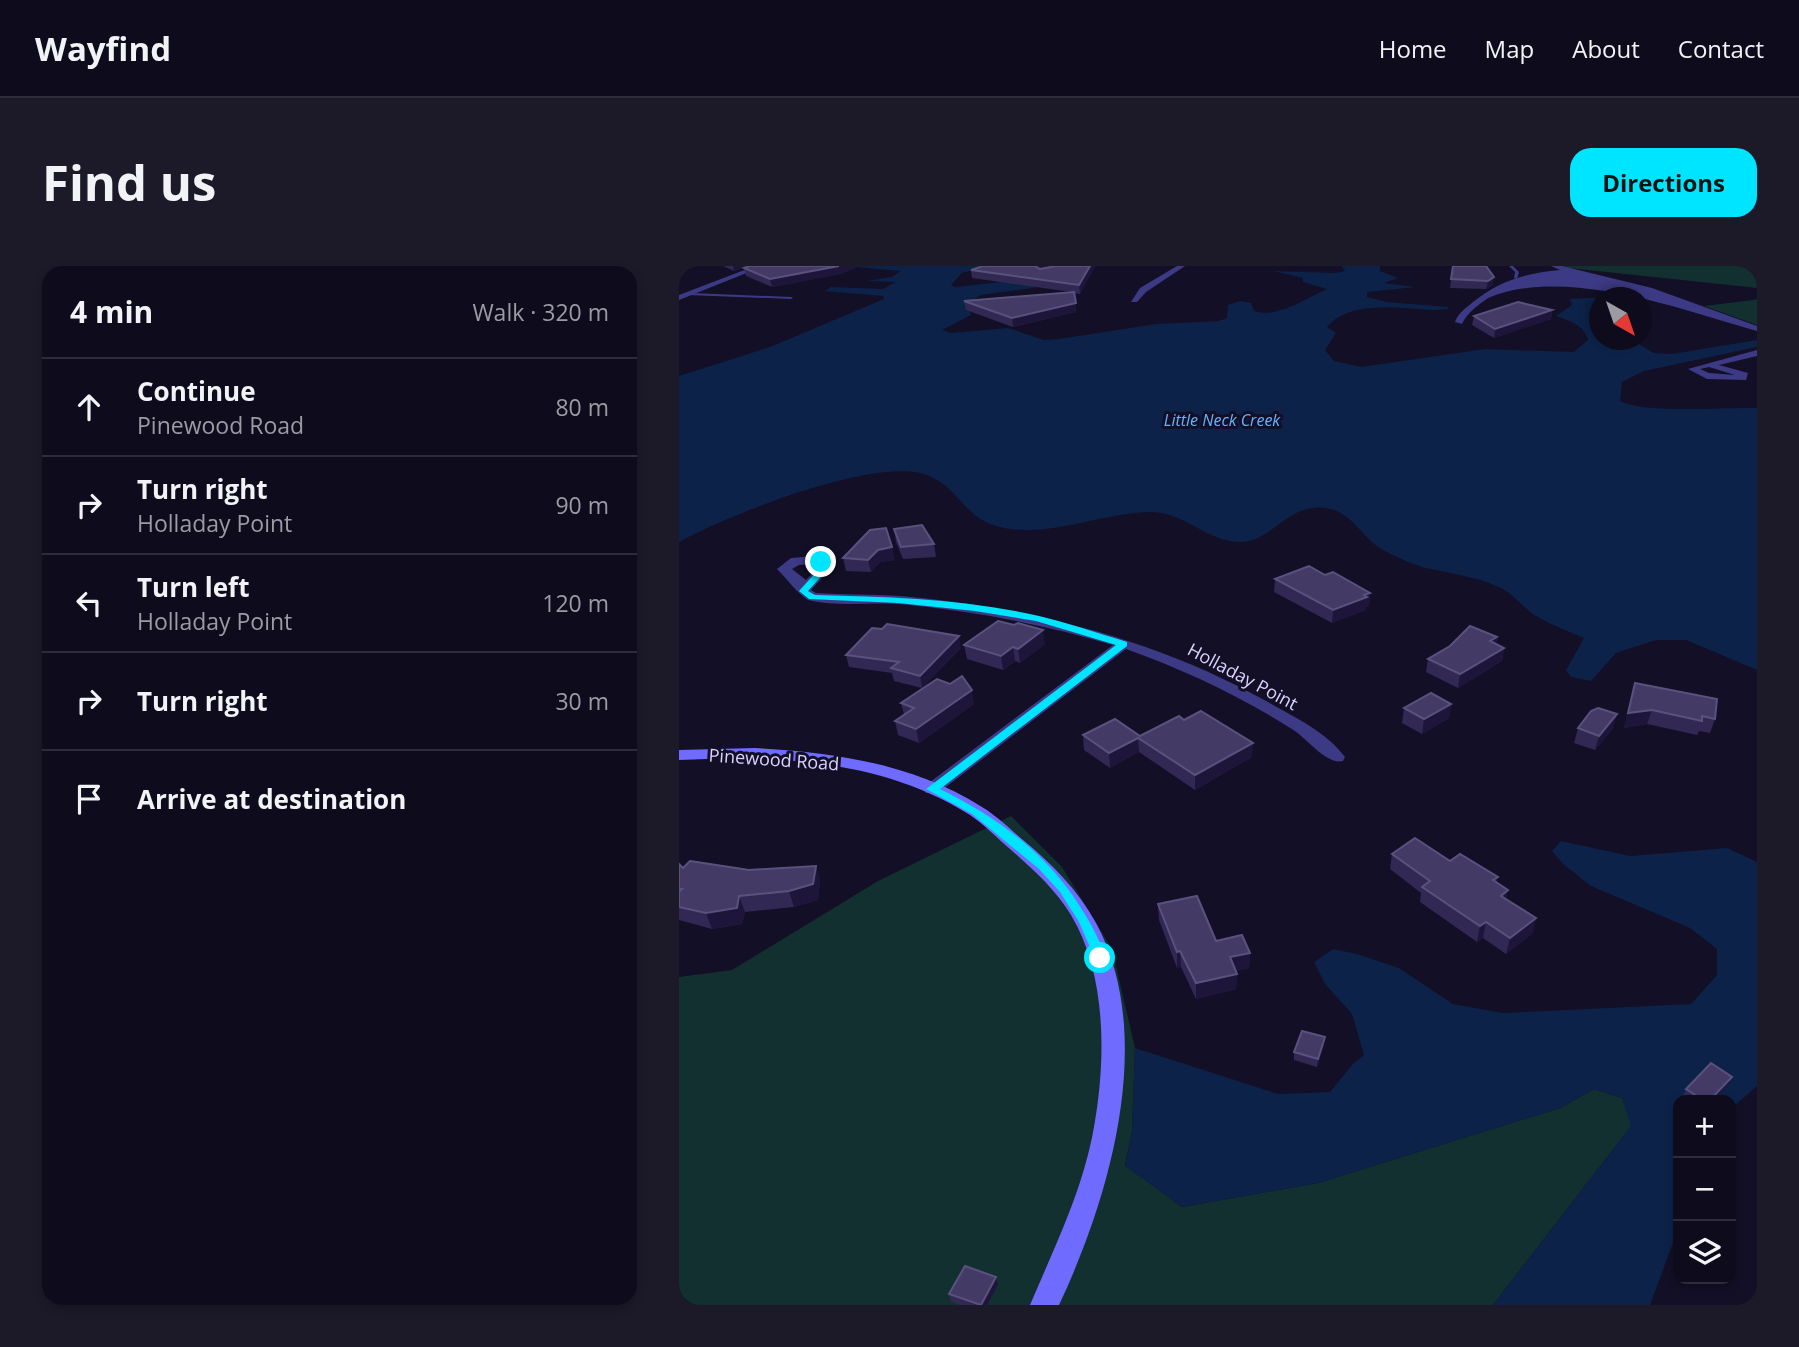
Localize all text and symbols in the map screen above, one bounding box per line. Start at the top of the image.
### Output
text: Wayfind [35,26,171,71]
text: Home [1379,32,1447,65]
text: Map [1485,32,1534,65]
text: About [1572,32,1640,65]
text: Contact [1678,32,1764,65]
button: Directions [1570,148,1757,217]
text: Find us [42,149,216,215]
north arrow [1589,287,1652,350]
text: 4 min [70,291,153,332]
text: Walk · 320 m [472,296,609,328]
text: Continue [137,373,256,409]
icon: ahead [70,388,108,426]
text: 80 m [555,391,609,423]
text: Pinewood Road [137,409,304,441]
water label: Little Neck Creek [1164,409,1281,431]
text: Turn right [137,471,268,507]
icon: right [70,486,108,524]
text: 90 m [555,489,609,521]
text: Holladay Point [137,507,292,539]
route end [805,546,836,577]
text: Turn left [137,569,249,605]
icon: left [70,584,108,622]
text: 120 m [542,587,609,619]
text: Holladay Point [137,605,292,637]
street label: Holladay Point [1184,637,1302,715]
icon: right [70,682,108,720]
text: Turn right [137,683,268,719]
text: 30 m [555,685,609,717]
street label: Pinewood Road [708,742,840,776]
icon: arrive [70,780,108,818]
text: Arrive at destination [137,781,406,817]
route start [1084,942,1115,973]
map controls [1673,1095,1736,1284]
button: + [1673,1095,1736,1158]
button: − [1673,1158,1736,1221]
button: layers [1673,1221,1736,1284]

